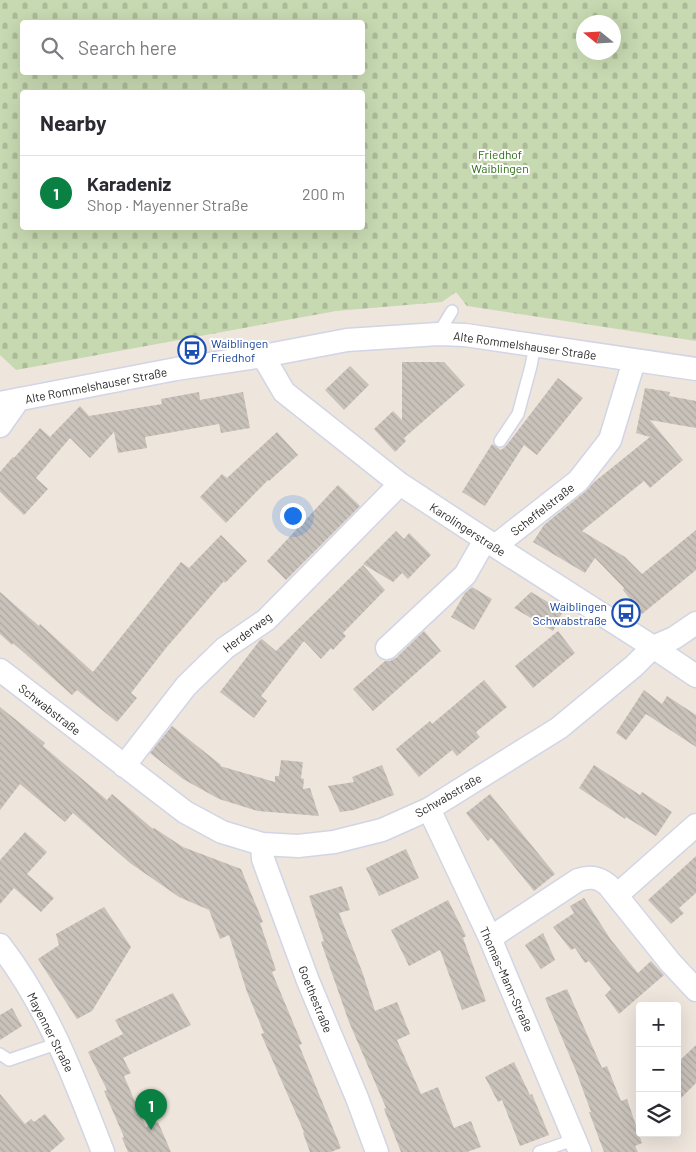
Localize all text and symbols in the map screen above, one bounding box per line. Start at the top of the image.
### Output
north arrow [576,15,621,60]
search box [20,20,365,75]
icon: search [38,34,66,62]
text: Search here [78,36,177,59]
text: Nearby [40,110,106,135]
park label: Friedhof Waiblingen [471,147,529,175]
text: Karadeniz [87,172,171,195]
text: 1 [53,184,59,203]
text: 200 m [302,184,345,203]
text: Shop · Mayenner Straße [87,195,249,214]
street label: Alte Rommelshauser Straße [452,328,598,362]
bus stop icon: Waiblingen Friedhof [177,335,207,365]
place label: Waiblingen Friedhof [211,336,268,364]
street label: Alte Rommelshauser Straße [24,364,168,406]
street label: Scheffelstraße [507,480,577,538]
street label: Karolingerstraße [428,499,508,559]
your location [280,503,306,529]
bus stop icon: Waiblingen Schwabstraße [611,598,641,628]
place label: Waiblingen Schwabstraße [533,599,607,627]
street label: Herderweg [220,609,274,655]
street label: Schwabstraße [16,681,84,737]
street label: Schwabstraße [412,770,484,820]
street label: Thomas-Mann-Straße [478,924,536,1034]
street label: Goethestraße [296,963,336,1035]
street label: Mayenner Straße [25,990,77,1074]
map controls [636,1002,681,1137]
button: + [636,1002,681,1047]
button: − [636,1047,681,1092]
pin: 1 [135,1089,167,1130]
button: layers [636,1092,681,1137]

